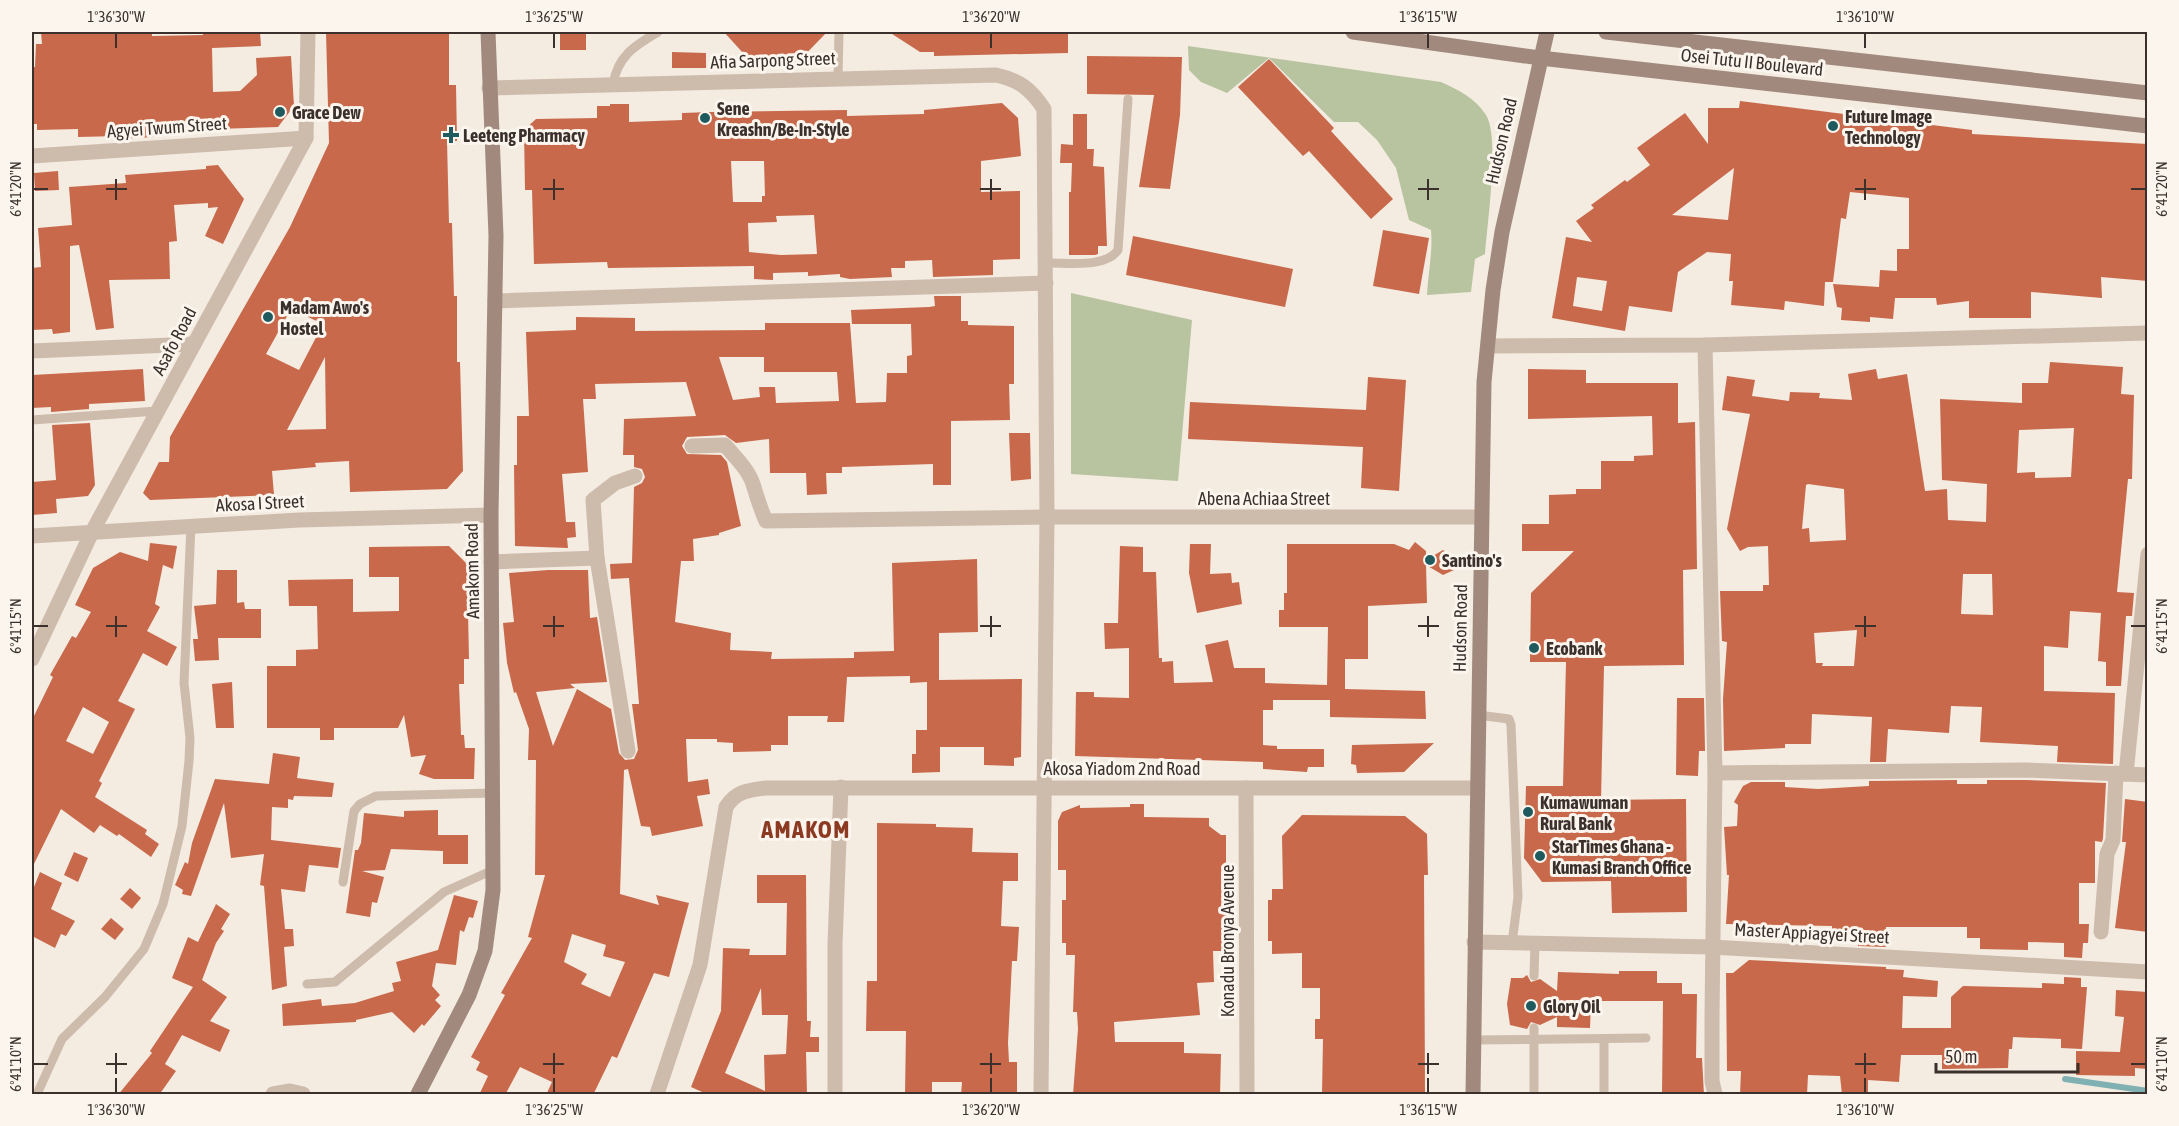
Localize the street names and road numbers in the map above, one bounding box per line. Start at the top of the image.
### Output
street label: Osei Tutu II Boulevard [1680,44,1824,80]
street label: Afia Sarpong Street [710,47,836,73]
street label: Hudson Road [1481,96,1521,186]
street label: Agyei Twum Street [106,112,228,142]
street label: Asafo Road [147,303,201,379]
street label: Abena Achiaa Street [1198,488,1330,509]
street label: Akosa I Street [215,490,305,516]
street label: Amakom Road [461,523,483,619]
street label: Hudson Road [1449,584,1471,672]
street label: Akosa Yiadom 2nd Road [1044,758,1200,779]
street label: Konadu Bronya Avenue [1217,865,1238,1017]
street label: Master Appiagyei Street [1734,918,1890,948]

